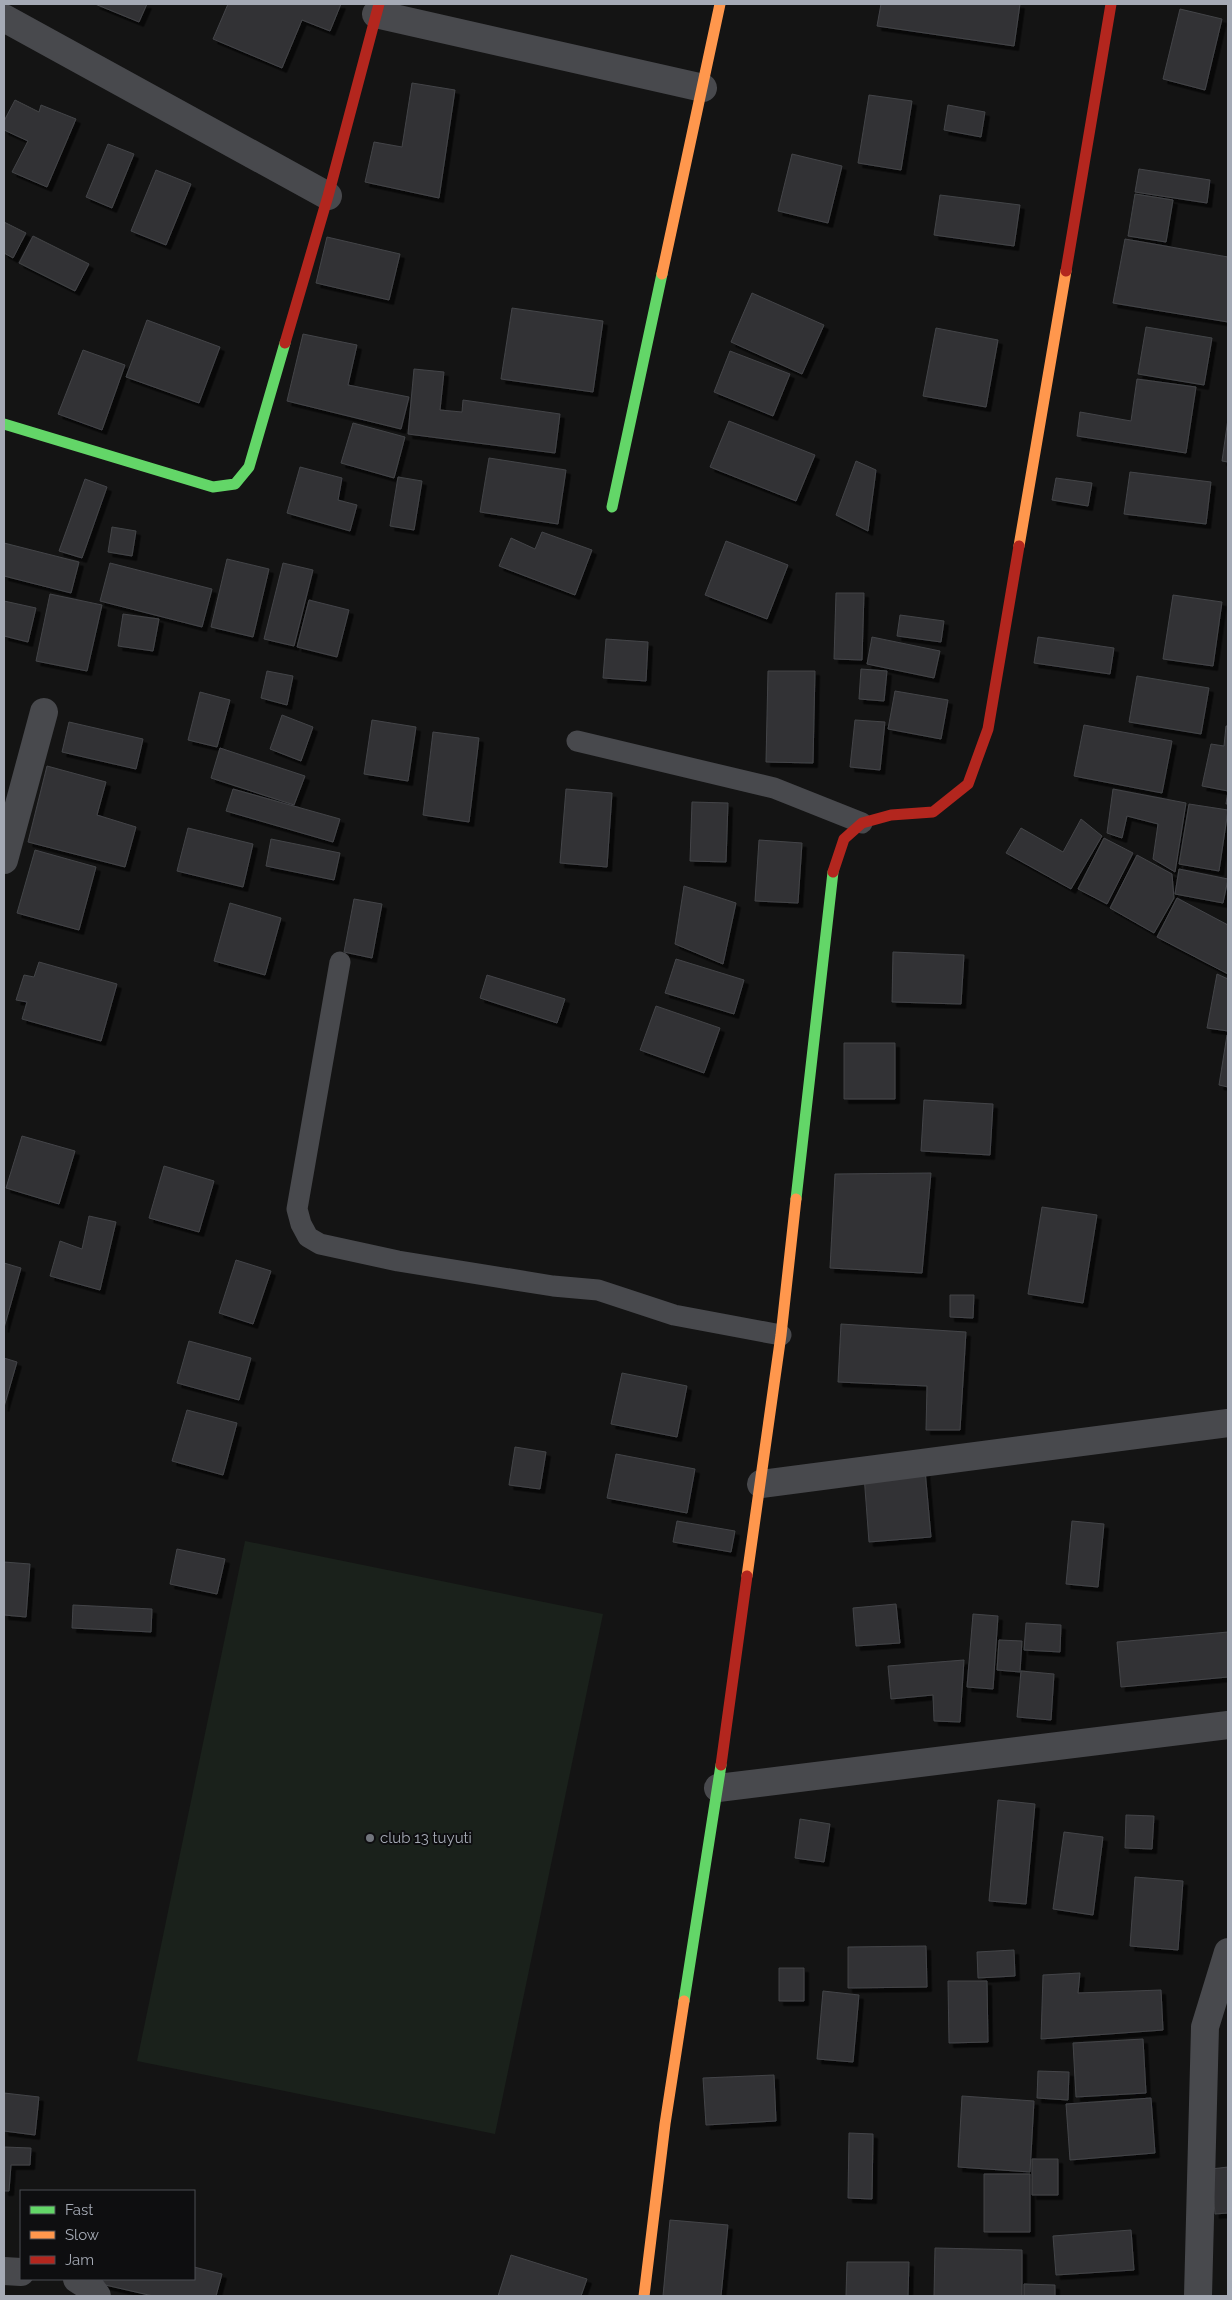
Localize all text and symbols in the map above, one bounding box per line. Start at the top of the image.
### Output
place label: club 13 tuyuti [380,1829,472,1847]
marker: club 13 tuyuti [364,1832,376,1844]
legend [20,2190,195,2280]
text: Fast [65,2201,93,2219]
text: Slow [65,2226,99,2244]
text: Jam [65,2251,94,2269]

